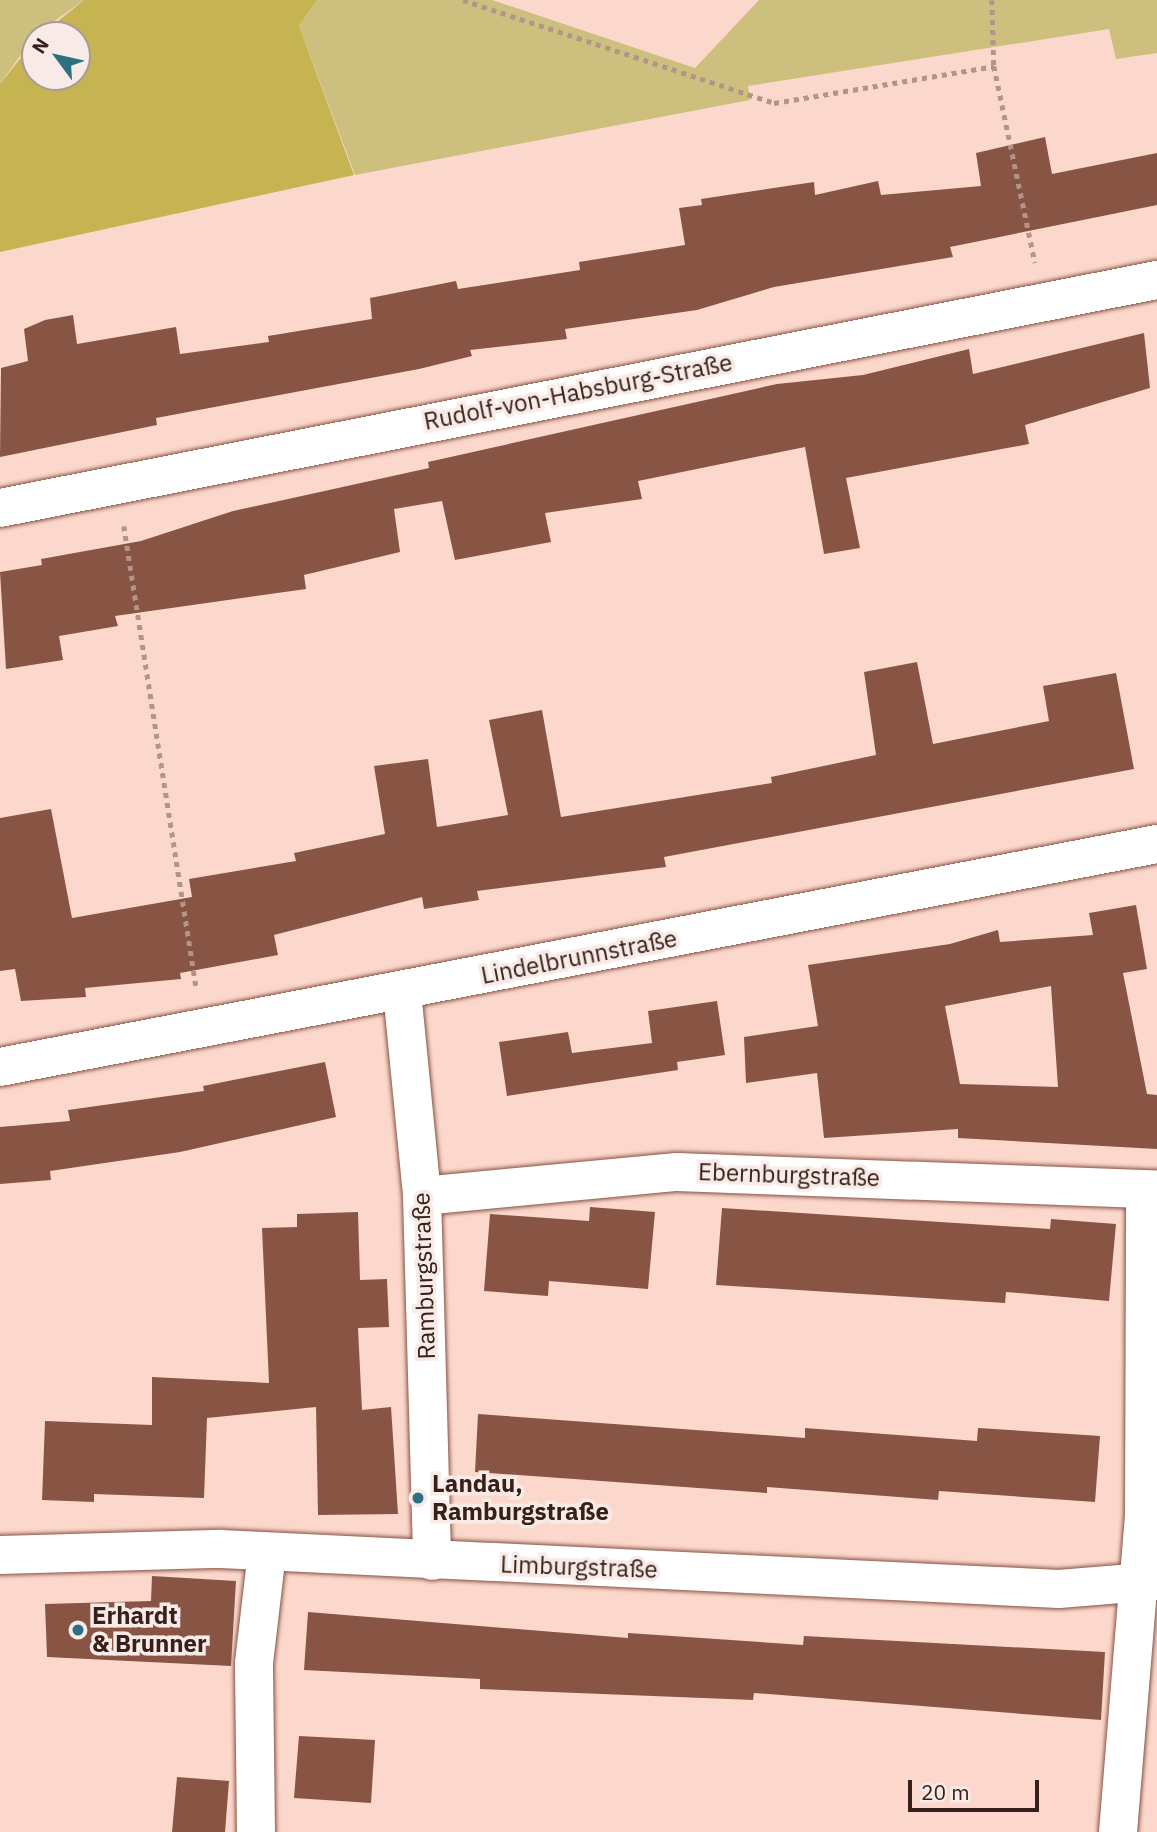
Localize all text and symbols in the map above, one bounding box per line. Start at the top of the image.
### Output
north arrow [21,21,91,91]
text: N [26,33,54,58]
street label: Rudolf-von-Habsburg-Straße [421,348,735,436]
street label: Lindelbrunnstraße [479,924,679,990]
street label: Ebernburgstraße [698,1157,880,1193]
street label: Ramburgstraße [407,1192,441,1360]
place label: Landau, Ramburgstraße [432,1470,609,1526]
marker: Landau, Ramburgstraße [410,1490,426,1506]
street label: Limburgstraße [500,1550,658,1584]
place label: Erhardt & Brunner [92,1602,207,1658]
marker: Erhardt & Brunner [70,1622,86,1638]
scale bar [912,1766,1043,1810]
text: 20 m [921,1778,970,1806]

